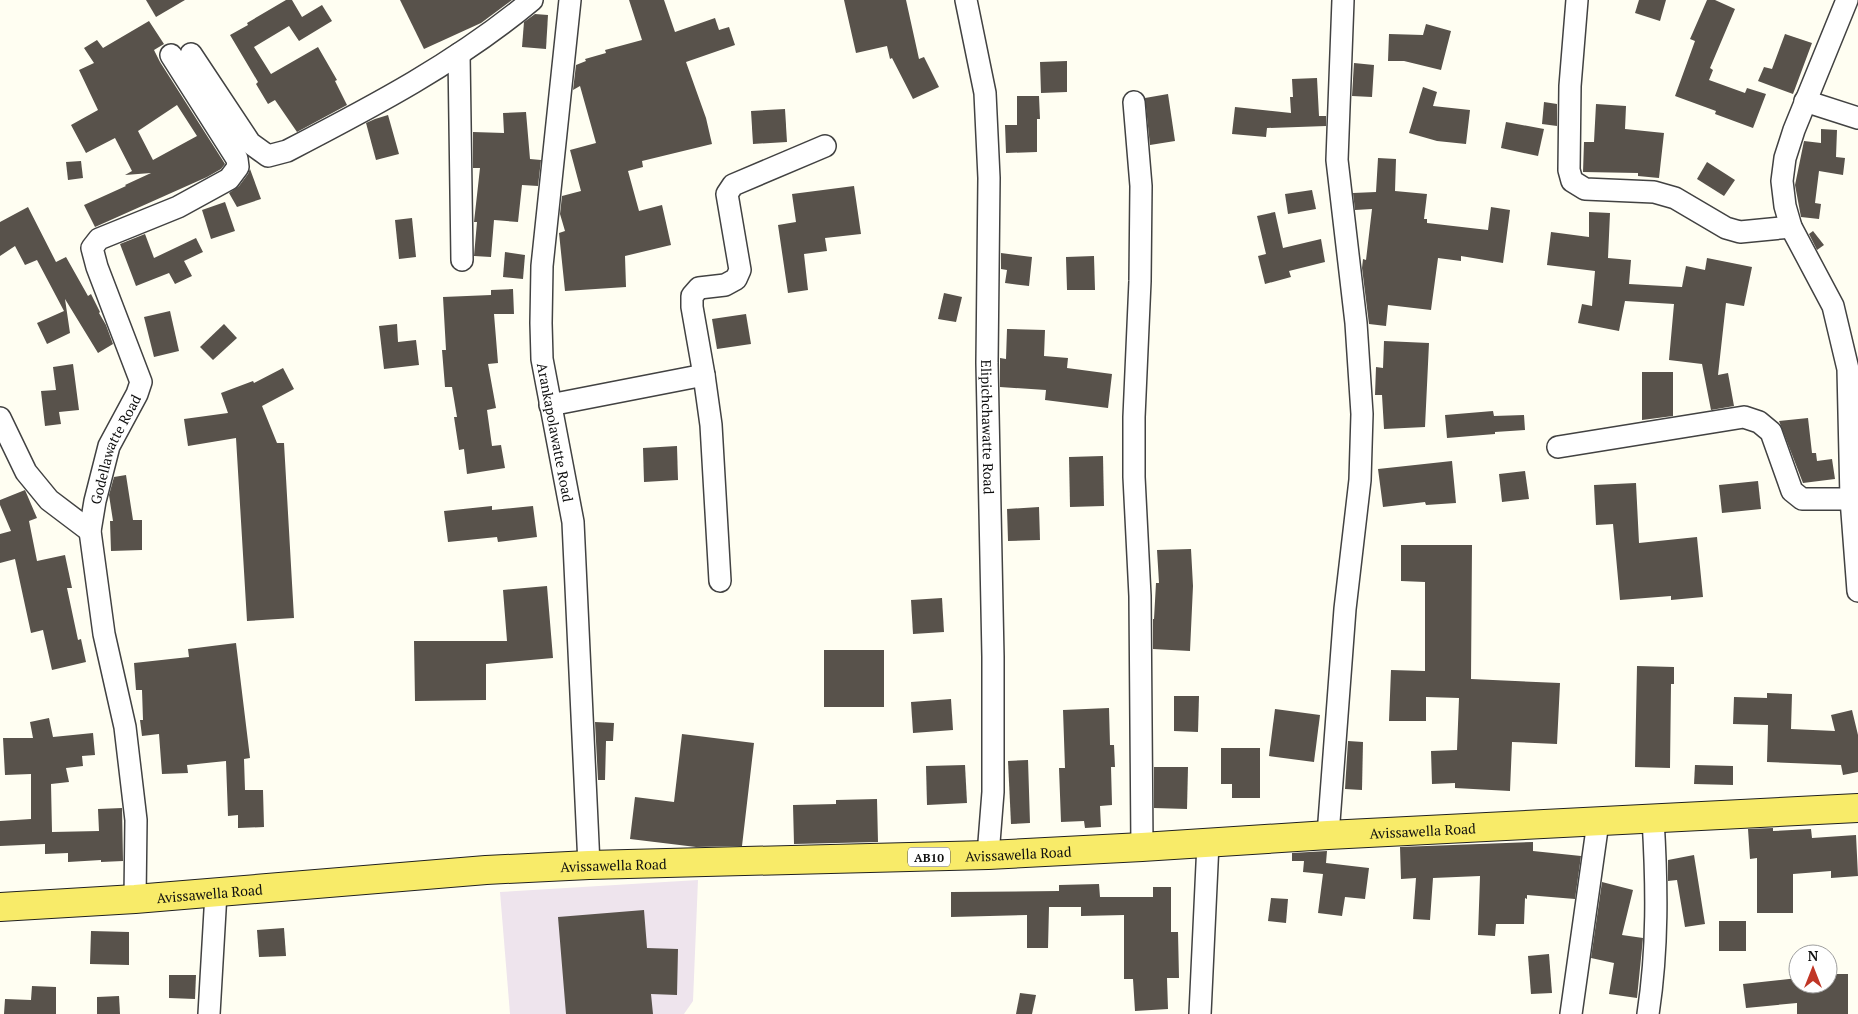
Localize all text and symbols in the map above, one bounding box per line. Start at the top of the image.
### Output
street label: Elipichchawatte Road [977,359,999,495]
street label: Arankapolawatte Road [533,361,578,503]
street label: Godellawatte Road [85,391,145,506]
street label: Avissawella Road [1369,818,1476,842]
street label: Avissawella Road [965,841,1072,865]
road number: AB10 [908,848,950,866]
street label: Avissawella Road [560,854,667,876]
street label: Avissawella Road [156,879,264,907]
north arrow [1788,944,1838,994]
text: N [1808,946,1819,965]

